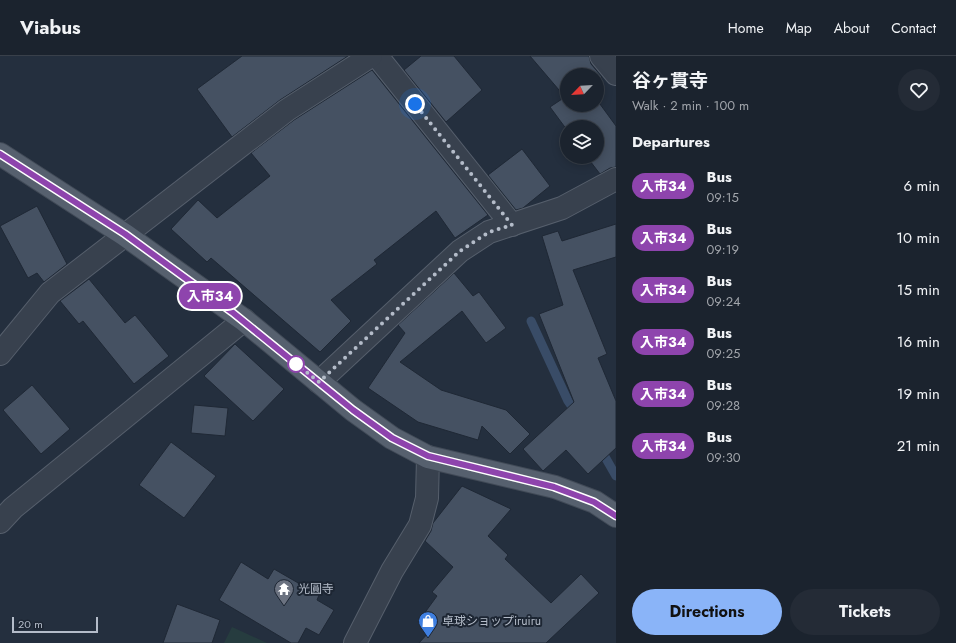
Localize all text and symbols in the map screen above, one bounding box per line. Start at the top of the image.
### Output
text: Viabus [20,14,81,41]
text: Home [728,18,764,38]
text: Map [786,18,812,38]
text: About [834,18,869,38]
text: Contact [891,18,936,38]
text: 谷ヶ貫寺 [632,67,708,94]
north arrow [560,68,604,112]
map controls [560,68,604,164]
button: heart [898,69,940,111]
your location [405,94,425,114]
text: Walk · 2 min · 100 m [632,96,749,115]
button: layers [560,120,604,164]
text: Departures [632,131,710,153]
text: Bus [706,166,732,188]
text: 6 min [903,175,940,197]
text: 入市34 [640,176,686,196]
text: 09:15 [706,188,739,207]
text: Bus [706,218,732,240]
text: 10 min [896,227,940,249]
text: 入市34 [640,228,686,248]
text: 09:19 [706,240,739,259]
text: Bus [706,270,732,292]
text: 15 min [897,279,940,301]
text: 入市34 [640,280,686,300]
line badge: 入市34 [182,283,238,309]
text: 入市34 [187,286,233,306]
text: 09:24 [706,292,741,311]
text: Bus [706,322,732,344]
text: 16 min [897,331,940,353]
text: 入市34 [640,332,686,352]
text: 09:25 [706,344,740,363]
unlabelled marker [287,355,305,373]
text: Bus [706,374,732,396]
text: 19 min [897,383,940,405]
text: 入市34 [640,384,686,404]
text: 09:28 [706,396,740,415]
text: Bus [706,426,732,448]
text: 21 min [897,435,940,457]
text: 入市34 [640,436,686,456]
text: 09:30 [706,448,741,467]
temple icon: 光圓寺 [273,578,295,606]
place label: 光圓寺 [298,580,334,598]
button: Directions [632,589,782,635]
button: Tickets [790,589,940,635]
shop icon: 卓球ショップiruiru [417,610,439,638]
place label: 卓球ショップiruiru [442,612,541,630]
scale bar [12,615,98,634]
text: 20 m [18,616,43,632]

